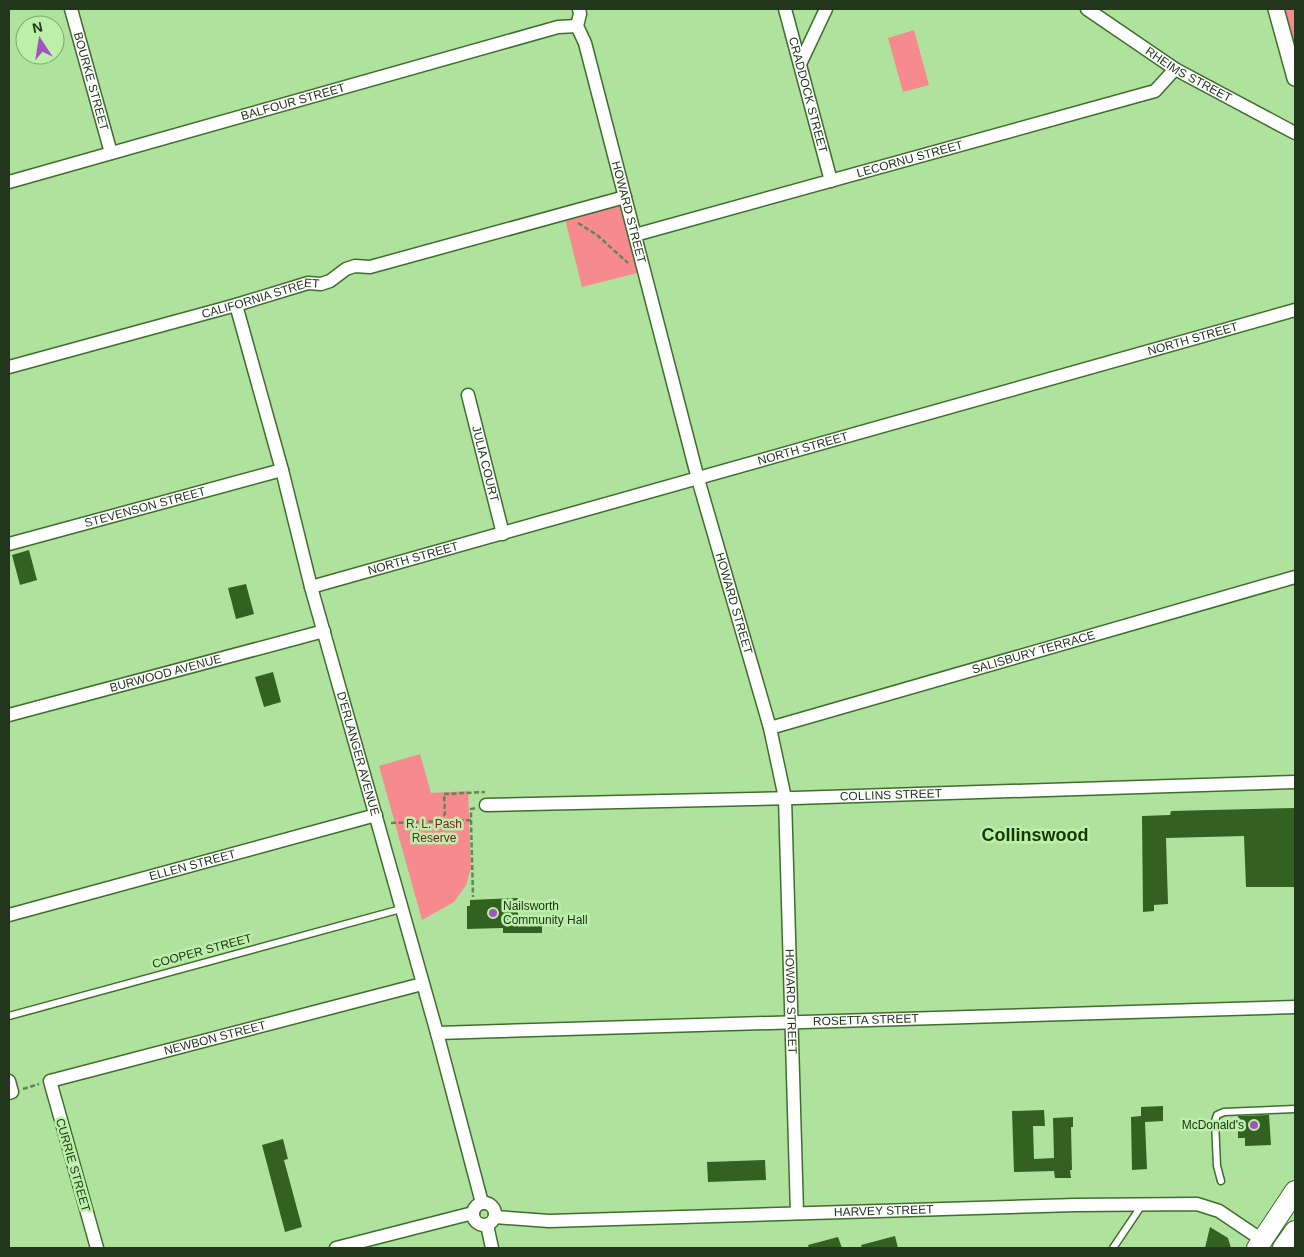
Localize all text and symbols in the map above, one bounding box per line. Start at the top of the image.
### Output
north arrow [15,15,65,65]
text: N [31,18,44,36]
street label: BOURKE STREET [71,30,112,133]
street label: CRADDOCK STREET [786,35,830,155]
street label: RHEIMS STREET [1143,44,1235,105]
street label: BALFOUR STREET [239,80,347,123]
street label: LECORNU STREET [855,137,965,180]
street label: HOWARD STREET [609,160,649,265]
street label: CALIFORNIA STREET [200,276,321,321]
street label: NORTH STREET [1146,319,1240,358]
street label: JULIA COURT [469,424,502,504]
street label: NORTH STREET [756,429,850,468]
street label: STEVENSON STREET [83,484,208,530]
street label: NORTH STREET [366,539,460,578]
street label: HOWARD STREET [713,551,755,656]
street label: SALISBURY TERRACE [970,628,1097,677]
street label: BURWOOD AVENUE [108,652,223,695]
street label: D'ERLANGER AVENUE [334,690,382,817]
street label: COLLINS STREET [840,786,943,804]
park label: R. L. Pash Reserve [406,817,462,845]
district label: Collinswood [982,825,1089,845]
street label: ELLEN STREET [148,846,238,883]
place label: Nailsworth Community Hall [503,899,588,927]
marker: Nailsworth Community Hall [487,907,499,919]
street label: COOPER STREET [151,931,254,971]
street label: HOWARD STREET [782,949,799,1055]
street label: ROSETTA STREET [813,1011,920,1029]
street label: NEWBON STREET [163,1018,268,1058]
street label: CURRIE STREET [53,1117,93,1214]
place label: McDonald's [1182,1118,1244,1132]
marker: McDonald's [1248,1119,1260,1131]
street label: HARVEY STREET [834,1202,934,1219]

